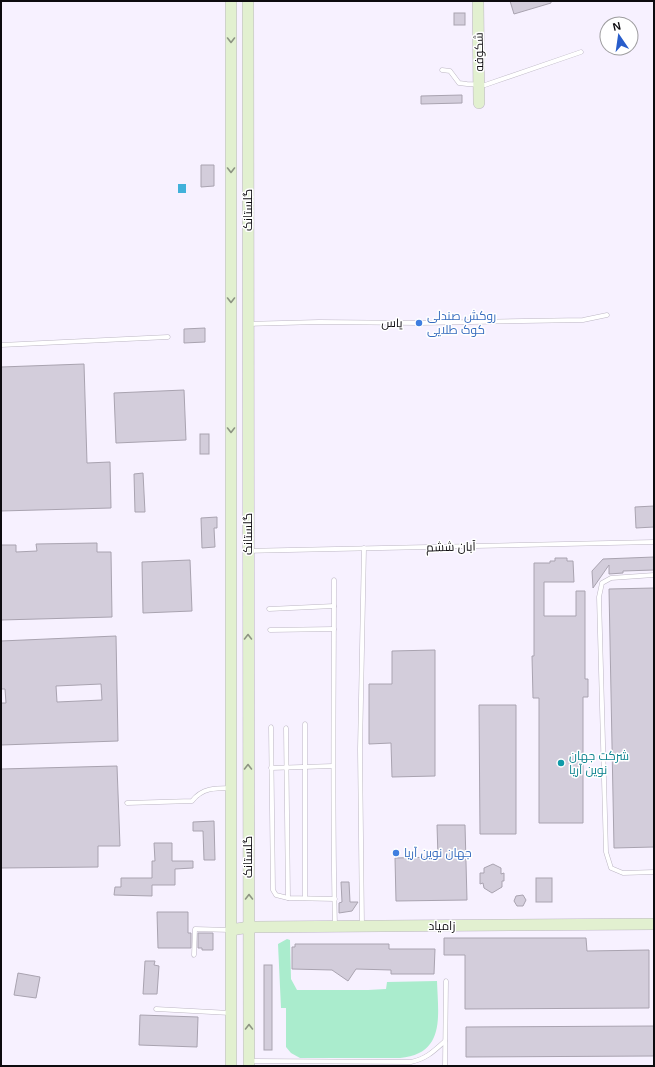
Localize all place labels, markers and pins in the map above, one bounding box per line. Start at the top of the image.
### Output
place label: روکش صندلی کوک طلایی [427,309,496,337]
marker: روکش صندلی کوک طلایی [414,318,424,328]
place label: شرکت جهان نوین آریا [569,749,629,777]
marker: شرکت جهان نوین آریا [556,758,566,768]
place label: جهان نوین آریا [404,846,472,860]
marker: جهان نوین آریا [391,848,401,858]

